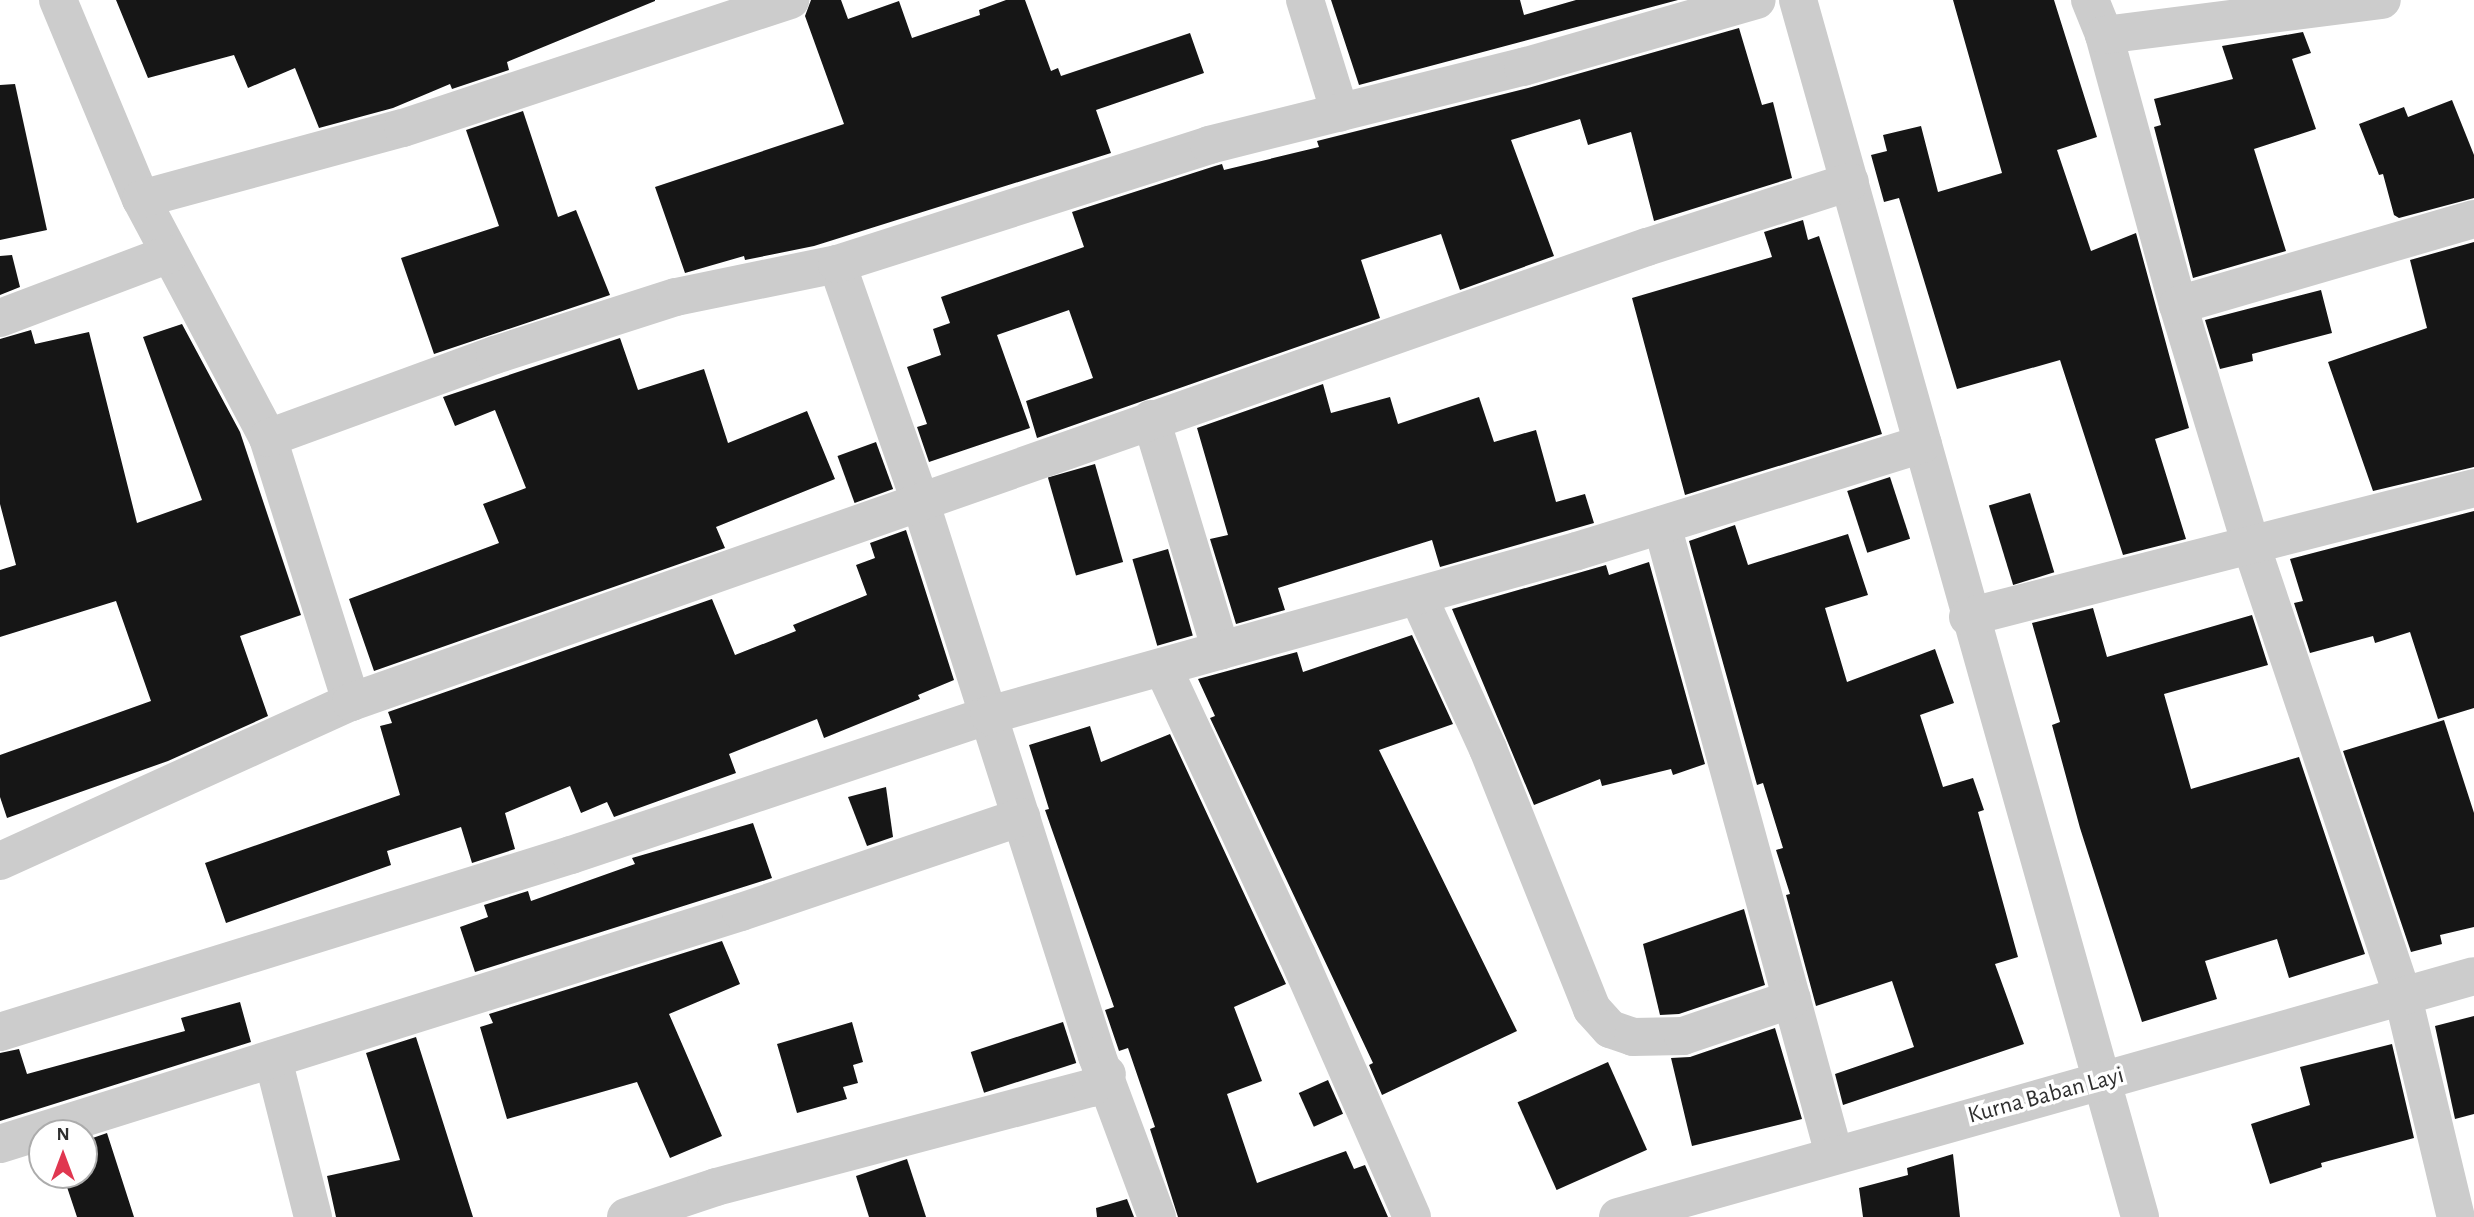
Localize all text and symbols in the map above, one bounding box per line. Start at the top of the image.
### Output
street label: Kurna Baban Layi [1965,1061,2127,1131]
north arrow [28,1119,98,1189]
text: N [56,1125,70,1144]

